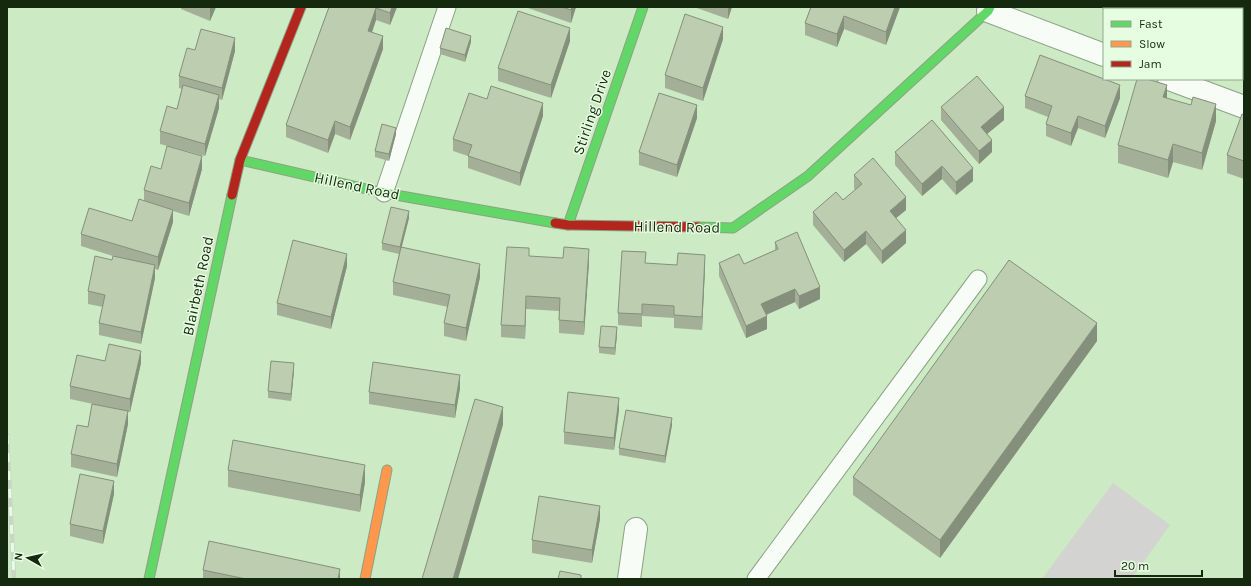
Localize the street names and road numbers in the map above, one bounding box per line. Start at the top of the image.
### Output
street label: Stirling Drive [569,67,615,157]
street label: Hillend Road [313,168,401,204]
street label: Hillend Road [634,217,720,237]
street label: Blairbeth Road [179,235,217,337]

